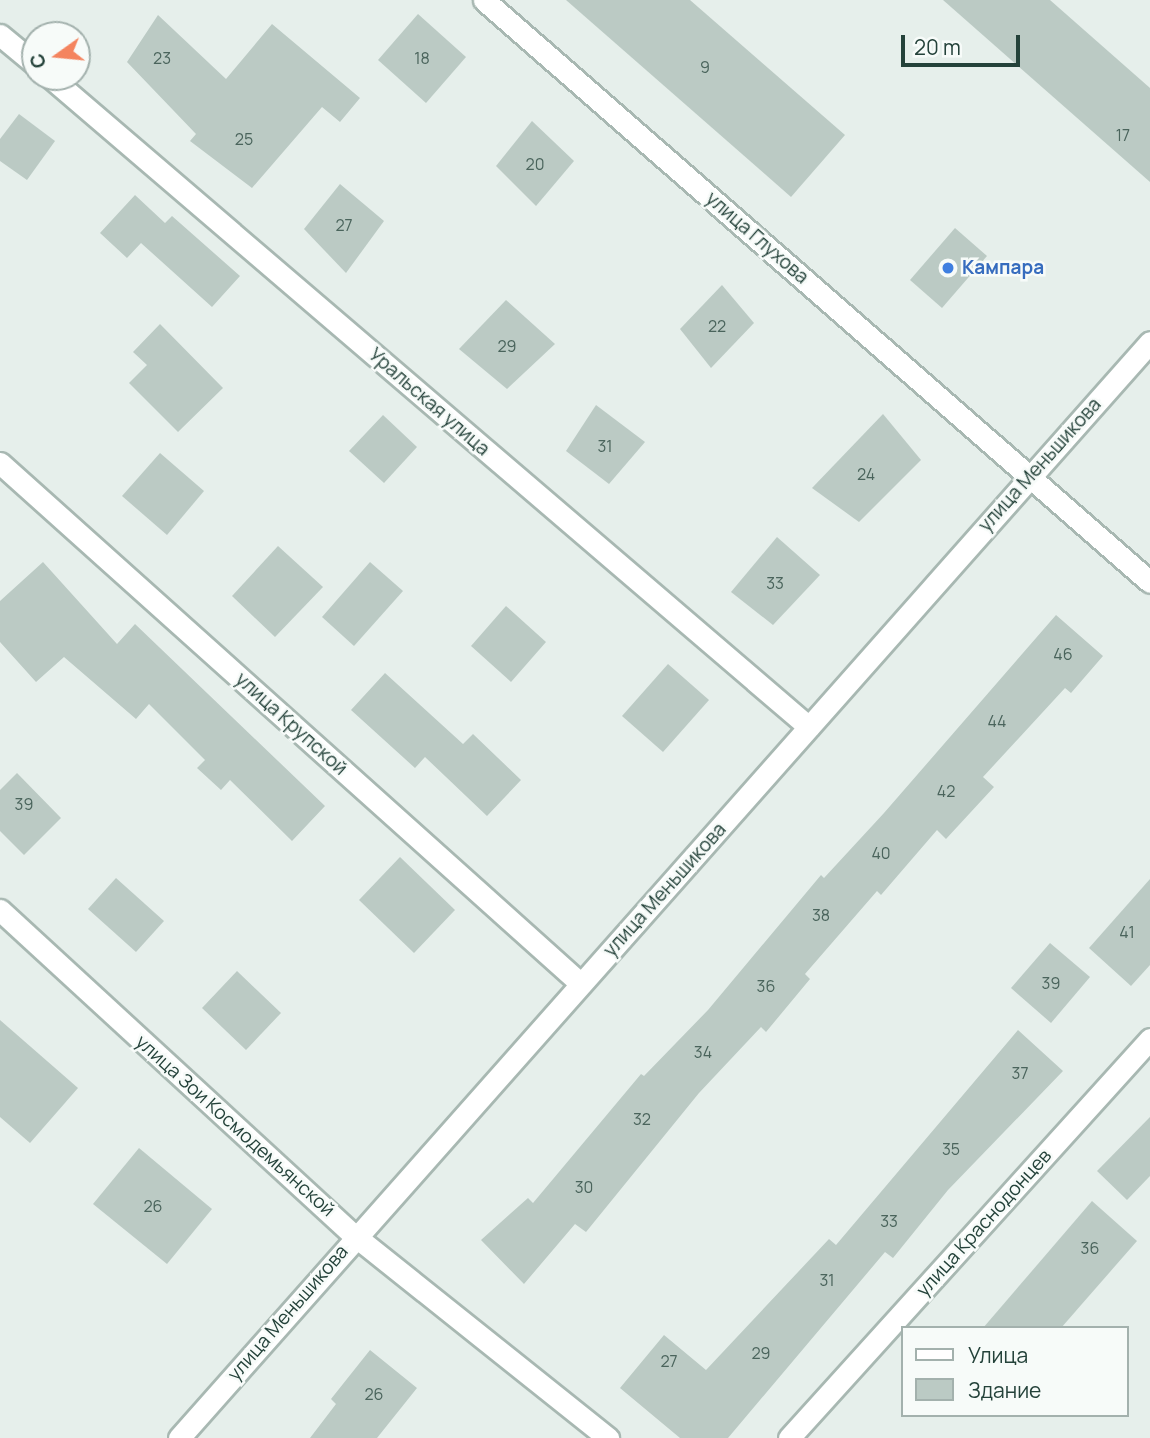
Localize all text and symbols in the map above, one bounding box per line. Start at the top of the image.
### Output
north arrow [21,21,91,91]
scale bar [905,21,1024,65]
text: 20 m [914,33,961,61]
house number: 23 [153,48,171,68]
house number: 18 [414,48,430,68]
text: С [23,51,52,71]
house number: 9 [700,57,710,77]
house number: 17 [1116,125,1130,145]
house number: 25 [235,129,253,149]
house number: 20 [526,154,544,174]
street label: улица Глухова [701,187,813,289]
house number: 27 [335,215,353,235]
place label: Кампара [962,257,1044,279]
marker: Кампара [940,260,956,276]
house number: 22 [708,316,726,336]
house number: 29 [497,336,517,356]
street label: Уральская улица [364,343,494,461]
street label: улица Меньшикова [974,393,1106,537]
house number: 31 [597,436,613,456]
house number: 24 [857,464,875,484]
house number: 33 [766,573,784,593]
house number: 46 [1053,644,1073,664]
street label: улица Крупской [231,668,351,780]
house number: 44 [987,711,1007,731]
house number: 42 [937,781,955,801]
house number: 39 [15,794,33,814]
street label: улица Меньшикова [599,818,731,962]
house number: 40 [871,843,891,863]
house number: 38 [812,905,830,925]
house number: 41 [1119,922,1135,942]
house number: 39 [1042,973,1060,993]
house number: 36 [757,976,775,996]
street label: улица Зои Космодемьянской [131,1030,339,1222]
house number: 34 [694,1042,712,1062]
house number: 37 [1012,1063,1028,1083]
house number: 32 [633,1109,651,1129]
house number: 35 [942,1139,960,1159]
street label: улица Краснодонцев [912,1145,1056,1301]
house number: 30 [575,1177,593,1197]
house number: 26 [143,1196,163,1216]
house number: 33 [880,1211,898,1231]
house number: 36 [1081,1238,1099,1258]
street label: улица Меньшикова [223,1241,353,1385]
house number: 31 [819,1270,835,1290]
legend [902,1326,1129,1417]
text: Улица [968,1341,1028,1369]
house number: 29 [751,1343,771,1363]
house number: 27 [660,1351,678,1371]
text: Здание [968,1376,1041,1404]
house number: 26 [364,1384,384,1404]

